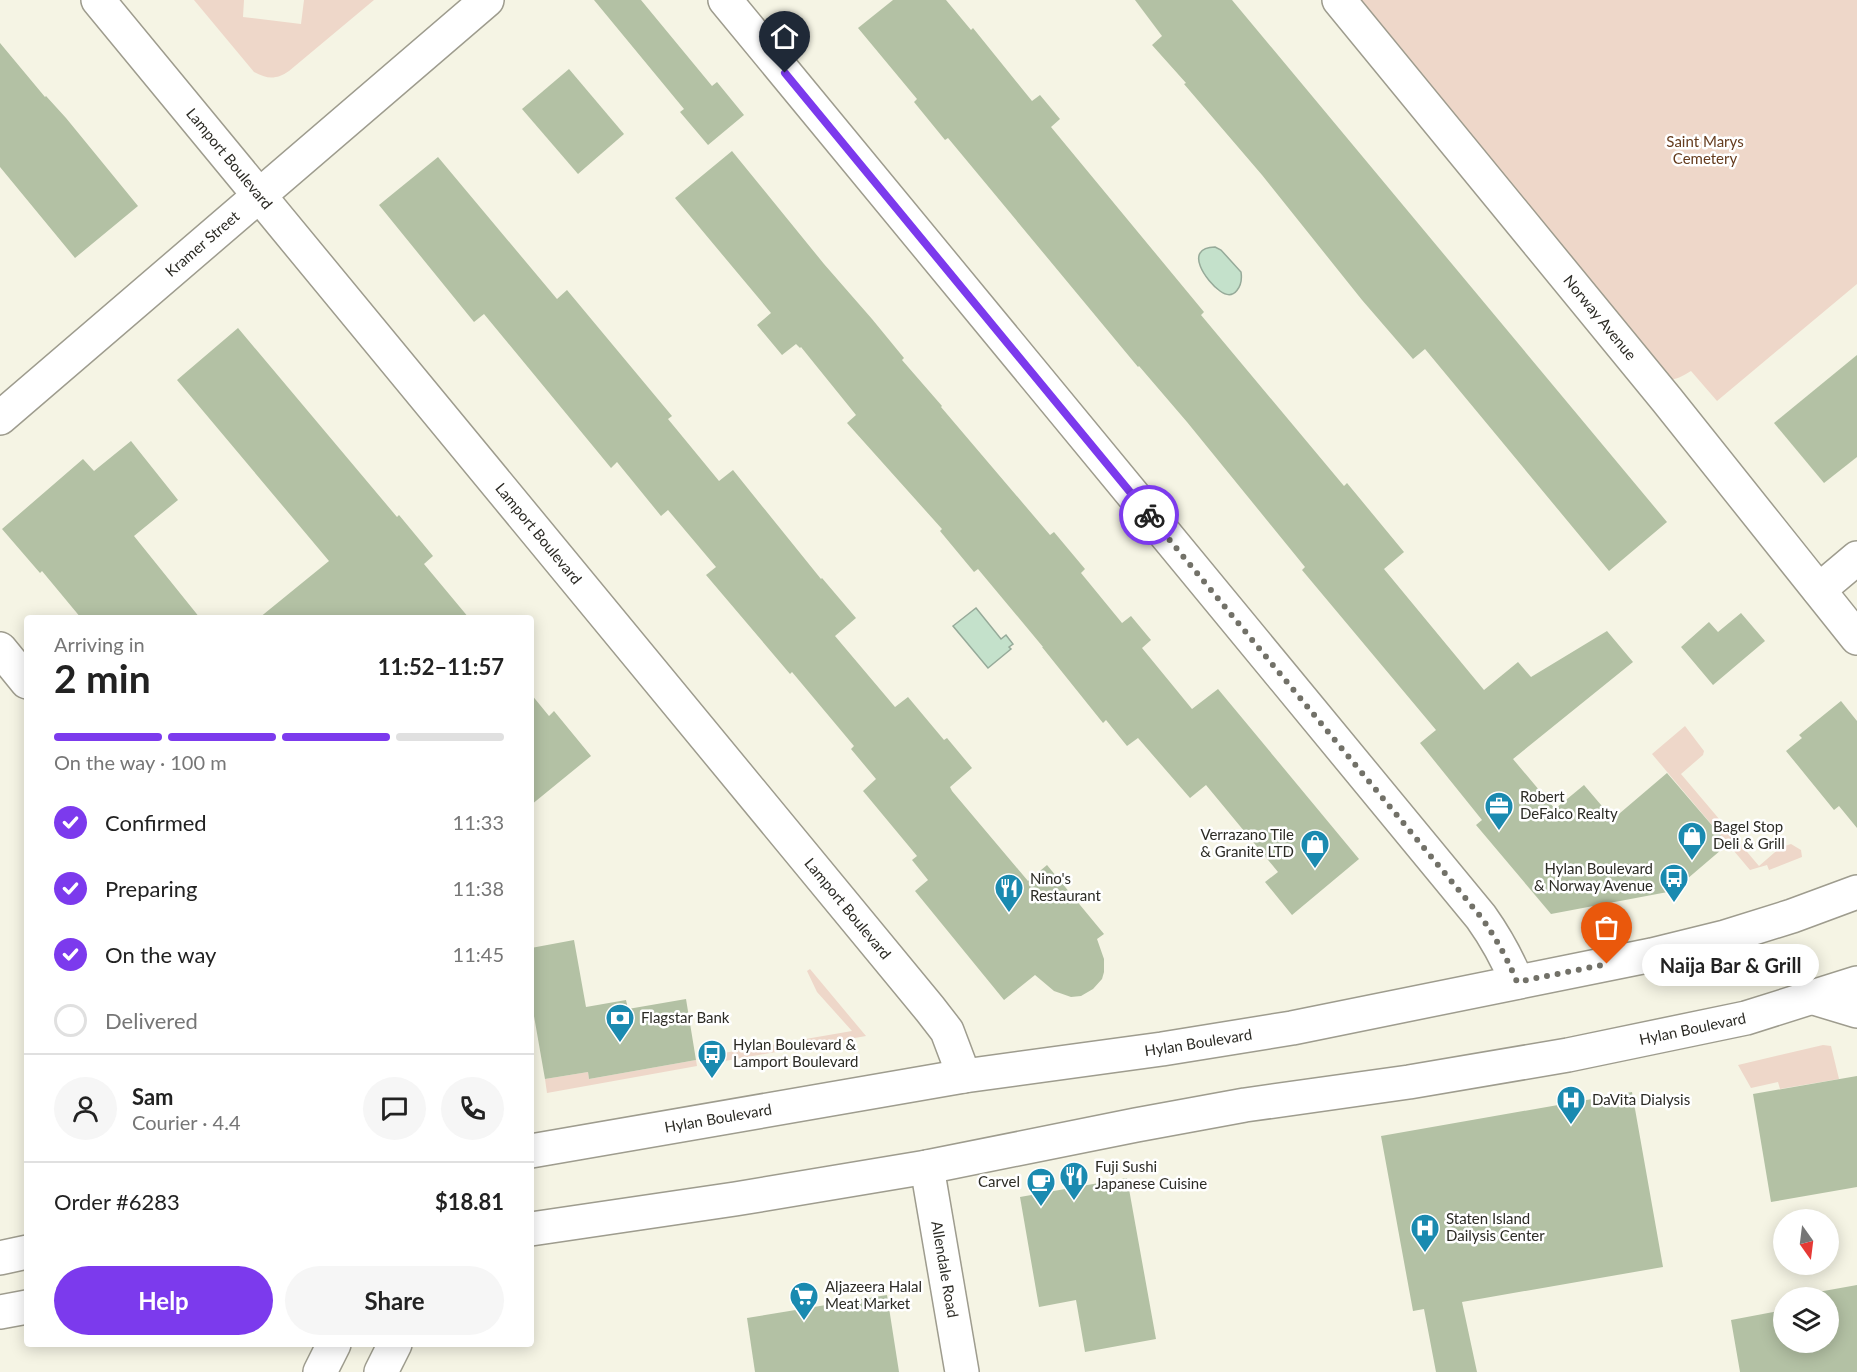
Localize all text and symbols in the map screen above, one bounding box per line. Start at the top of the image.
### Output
pin [759,11,810,73]
icon: home [768,20,801,53]
street label: Lamport Boulevard [183,104,277,212]
park label: Saint Marys Cemetery [1666,132,1744,167]
street label: Kramer Street [161,206,243,280]
street label: Norway Avenue [1560,271,1641,363]
street label: Lamport Boulevard [492,479,586,587]
courier [1119,485,1179,545]
icon: bike [1133,499,1166,532]
text: Arriving in [54,632,145,656]
text: 11:52–11:57 [378,653,504,680]
text: 2 min [54,655,151,701]
text: On the way · 100 m [54,750,227,774]
place label: Robert DeFalco Realty [1520,787,1618,822]
office icon: Robert DeFalco Realty [1483,790,1515,832]
icon: check [54,806,87,839]
text: Confirmed [105,809,207,836]
text: 11:33 [453,810,504,834]
place label: Bagel Stop Deli & Grill [1713,817,1785,852]
shop icon: Bagel Stop Deli & Grill [1676,820,1708,862]
place label: Verrazano Tile & Granite LTD [1200,825,1294,860]
shop icon: Verrazano Tile & Granite LTD [1299,828,1331,870]
street label: Lamport Boulevard [801,854,895,962]
place label: Hylan Boulevard & Norway Avenue [1534,859,1653,894]
bus stop icon: Hylan Boulevard & Norway Avenue [1658,862,1690,904]
place label: Nino's Restaurant [1030,869,1102,904]
icon: check [54,872,87,905]
restaurant icon: Nino's Restaurant [993,872,1025,914]
text: Preparing [105,875,197,902]
text: 11:38 [453,876,504,900]
pin [1581,902,1632,964]
icon: bag [1590,911,1623,944]
icon: check [54,938,87,971]
text: On the way [105,941,216,968]
text: 11:45 [453,942,504,966]
callout: Naija Bar & Grill [1643,943,1820,985]
text: Naija Bar & Grill [1660,953,1801,977]
bank icon: Flagstar Bank [604,1002,636,1044]
text: Delivered [105,1007,198,1034]
place label: Flagstar Bank [641,1008,730,1026]
street label: Hylan Boulevard [1637,1008,1747,1048]
street label: Hylan Boulevard [1143,1025,1253,1059]
place label: Hylan Boulevard & Lamport Boulevard [733,1035,858,1070]
bus stop icon: Hylan Boulevard & Lamport Boulevard [696,1038,728,1080]
button: person [54,1077,117,1140]
button: chat [363,1077,426,1140]
button: phone [441,1077,504,1140]
text: Sam [132,1083,174,1110]
hospital icon: DaVita Dialysis [1555,1084,1587,1126]
place label: DaVita Dialysis [1592,1090,1690,1108]
street label: Hylan Boulevard [663,1099,773,1136]
text: Courier · 4.4 [132,1110,241,1134]
place label: Fuji Sushi Japanese Cuisine [1095,1157,1207,1192]
restaurant icon: Fuji Sushi Japanese Cuisine [1058,1160,1090,1202]
cafe icon: Carvel [1025,1166,1057,1208]
place label: Carvel [978,1172,1020,1190]
text: Order #6283 [54,1188,180,1215]
text: $18.81 [435,1188,504,1215]
place label: Staten Island Dailysis Center [1446,1209,1545,1244]
north arrow [1773,1209,1839,1275]
map controls [1773,1209,1839,1353]
hospital icon: Staten Island Dailysis Center [1409,1212,1441,1254]
street label: Allendale Road [928,1220,963,1319]
button: Help [54,1266,273,1335]
button: Share [285,1266,504,1335]
place label: Aljazeera Halal Meat Market [825,1277,922,1312]
supermarket icon: Aljazeera Halal Meat Market [788,1280,820,1322]
button: layers [1773,1287,1839,1353]

